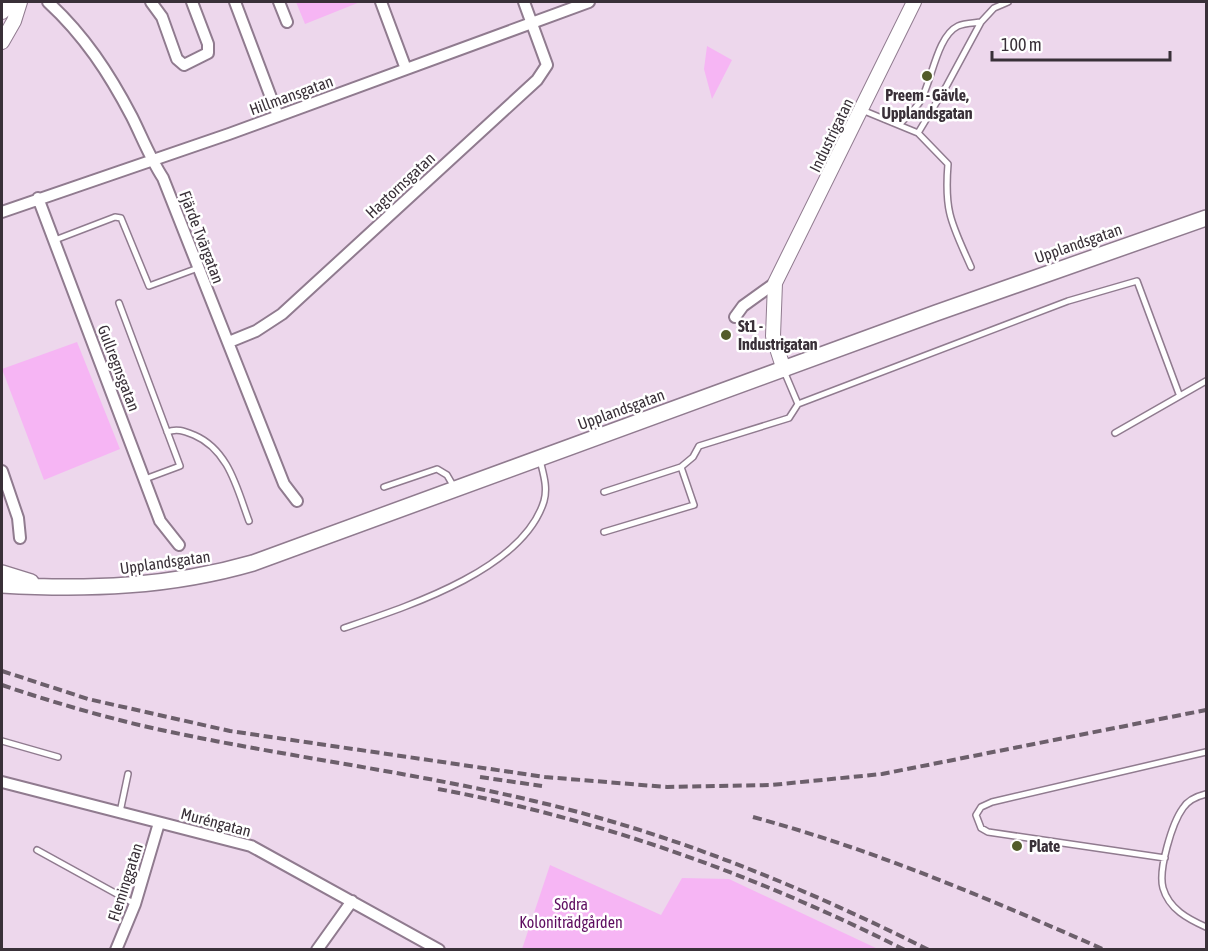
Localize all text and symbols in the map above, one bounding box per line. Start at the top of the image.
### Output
scale bar [992,24,1170,62]
text: 100 m [1001,34,1042,55]
marker: Preem - Gävle, Upplandsgatan [920,69,934,83]
street label: Hillmansgatan [247,72,336,119]
place label: Preem - Gävle, Upplandsgatan [881,86,973,122]
street label: Industrigatan [805,95,857,175]
street label: Hagtornsgatan [362,149,439,222]
street label: Fjärde Tvärgatan [175,188,228,286]
street label: Upplandsgatan [1032,220,1124,267]
place label: St1 - Industrigatan [738,317,818,353]
street label: Gullregnsgatan [93,322,144,414]
marker: St1 - Industrigatan [719,328,733,342]
street label: Upplandsgatan [575,385,667,434]
street label: Upplandsgatan [119,547,211,578]
street label: Muréngatan [179,804,253,841]
place label: Plate [1029,837,1060,855]
marker: Plate [1010,839,1024,853]
street label: Fleminggatan [104,841,147,924]
park label: Södra Koloniträdgården [519,895,623,932]

